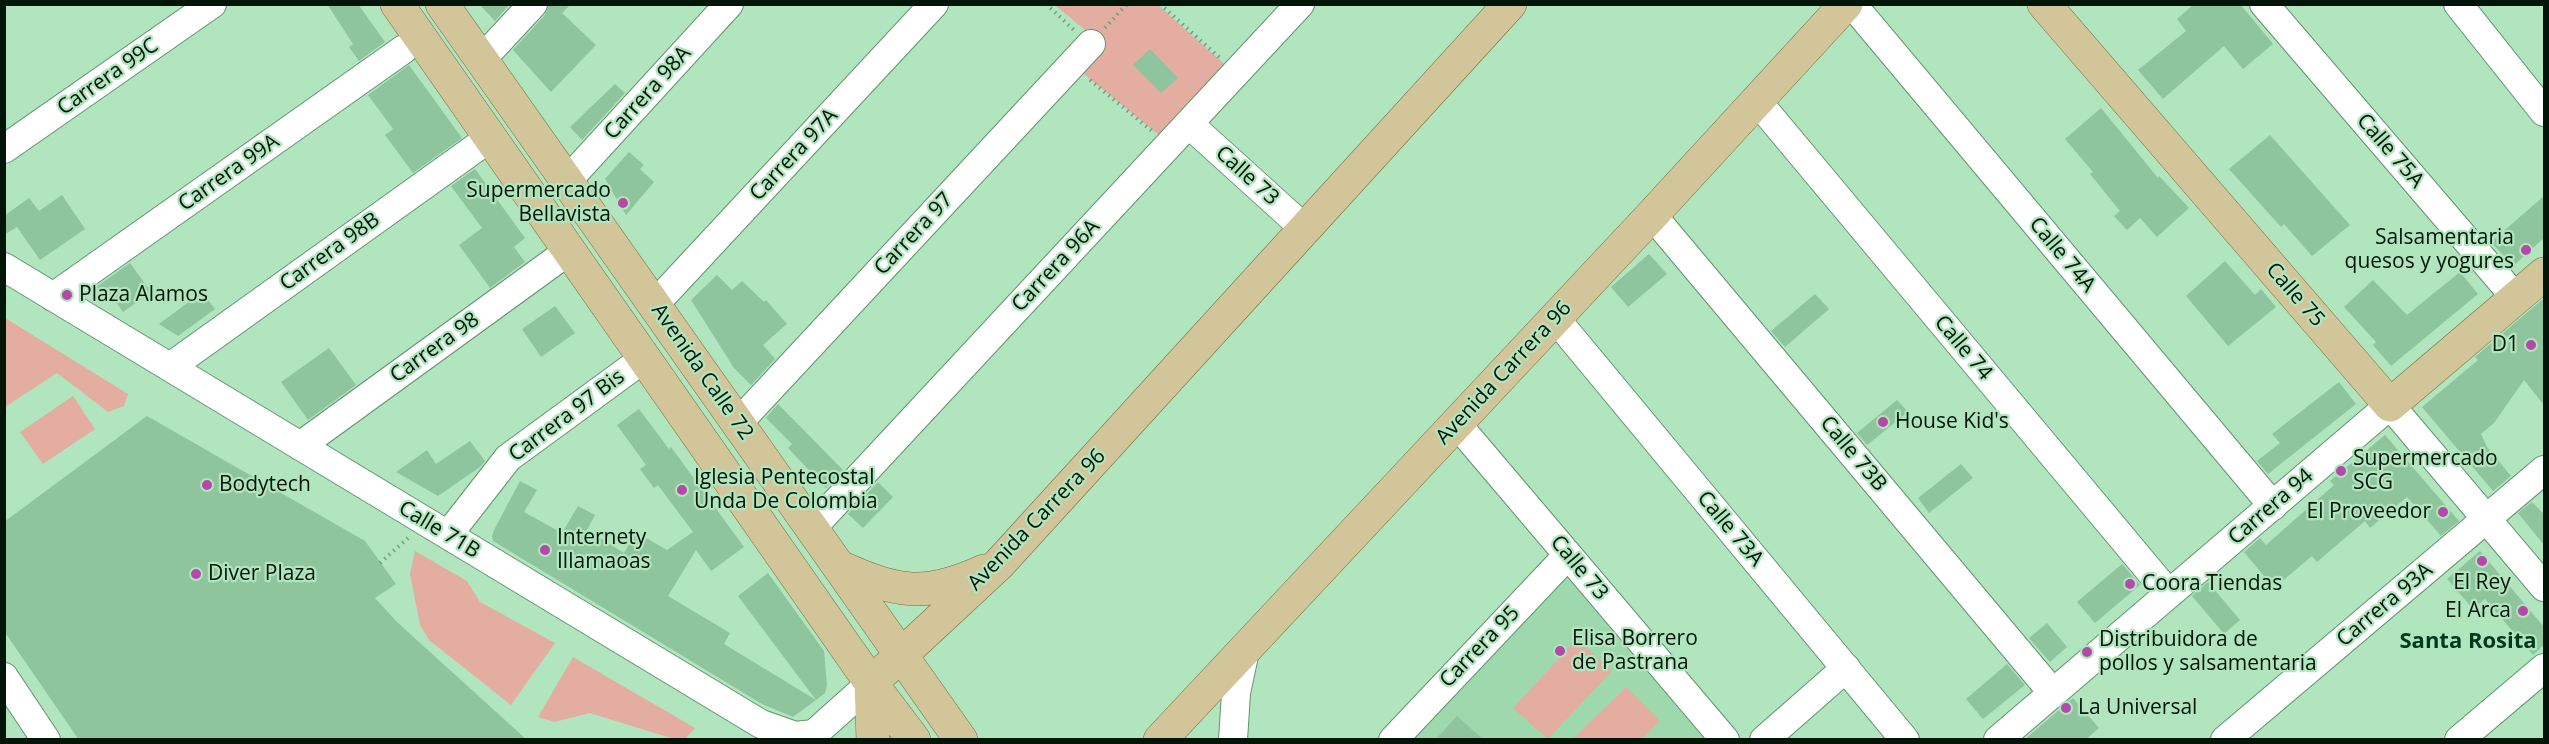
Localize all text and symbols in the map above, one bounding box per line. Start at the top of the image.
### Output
street label: Carrera 99C [53,33,163,121]
street label: Carrera 98A [600,41,696,145]
street label: Carrera 97A [745,104,843,206]
street label: Calle 75A [2351,109,2429,193]
street label: Carrera 99A [174,129,284,217]
street label: Calle 73 [1210,141,1284,211]
place label: Supermercado Bellavista [466,178,611,228]
street label: Carrera 97 [869,188,959,280]
marker: Supermercado Bellavista [616,196,630,210]
street label: Carrera 98B [275,207,385,297]
street label: Calle 74A [2023,212,2101,298]
street label: Carrera 96A [1007,215,1105,317]
place label: Salsamentaria quesos y yogures [2345,225,2514,275]
marker: Salsamentaria quesos y yogures [2519,243,2533,257]
street label: Calle 75 [2260,258,2330,332]
place label: Plaza Alamos [79,282,208,308]
marker: Plaza Alamos [60,288,74,302]
street label: Avenida Carrera 96 [1431,296,1577,450]
street label: Avenida Calle 72 [646,299,758,445]
street label: Carrera 98 [386,307,484,389]
street label: Calle 74 [1929,310,1997,386]
place label: D1 [2492,332,2519,358]
marker: D1 [2524,338,2538,352]
street label: Carrera 97 Bis [504,364,630,468]
place label: House Kid's [1895,409,2009,435]
street label: Calle 73B [1814,411,1892,497]
marker: House Kid's [1876,415,1890,429]
street label: Avenida Carrera 96 [963,444,1111,596]
place label: Supermercado SCG [2353,446,2498,496]
street label: Carrera 94 [2224,464,2318,550]
marker: Supermercado SCG [2334,464,2348,478]
place label: Iglesia Pentecostal Unda De Colombia [694,465,878,515]
place label: Bodytech [219,472,311,498]
marker: Bodytech [200,478,214,492]
marker: Iglesia Pentecostal Unda De Colombia [675,483,689,497]
street label: Calle 73A [1691,486,1769,572]
street label: Calle 71B [394,496,484,564]
place label: El Proveedor [2307,499,2431,525]
marker: El Proveedor [2436,505,2450,519]
place label: Internety Illamaoas [557,525,651,575]
street label: Calle 73 [1545,530,1613,606]
marker: Internety Illamaoas [538,543,552,557]
marker: El Rey [2475,554,2489,568]
street label: Carrera 93A [2332,558,2438,652]
place label: Diver Plaza [208,561,316,587]
marker: Diver Plaza [189,567,203,581]
place label: El Rey [2453,570,2511,596]
place label: Coora Tiendas [2142,571,2282,597]
marker: Coora Tiendas [2123,577,2137,591]
place label: El Arca [2445,598,2511,624]
street label: Carrera 95 [1435,601,1525,693]
marker: El Arca [2516,604,2530,618]
place label: Elisa Borrero de Pastrana [1572,626,1698,676]
place label: Distribuidora de pollos y salsamentaria [2099,627,2317,677]
district label: Santa Rosita [2399,629,2537,655]
marker: Elisa Borrero de Pastrana [1553,644,1567,658]
marker: Distribuidora de pollos y salsamentaria [2080,645,2094,659]
place label: La Universal [2078,695,2197,721]
marker: La Universal [2059,701,2073,715]

